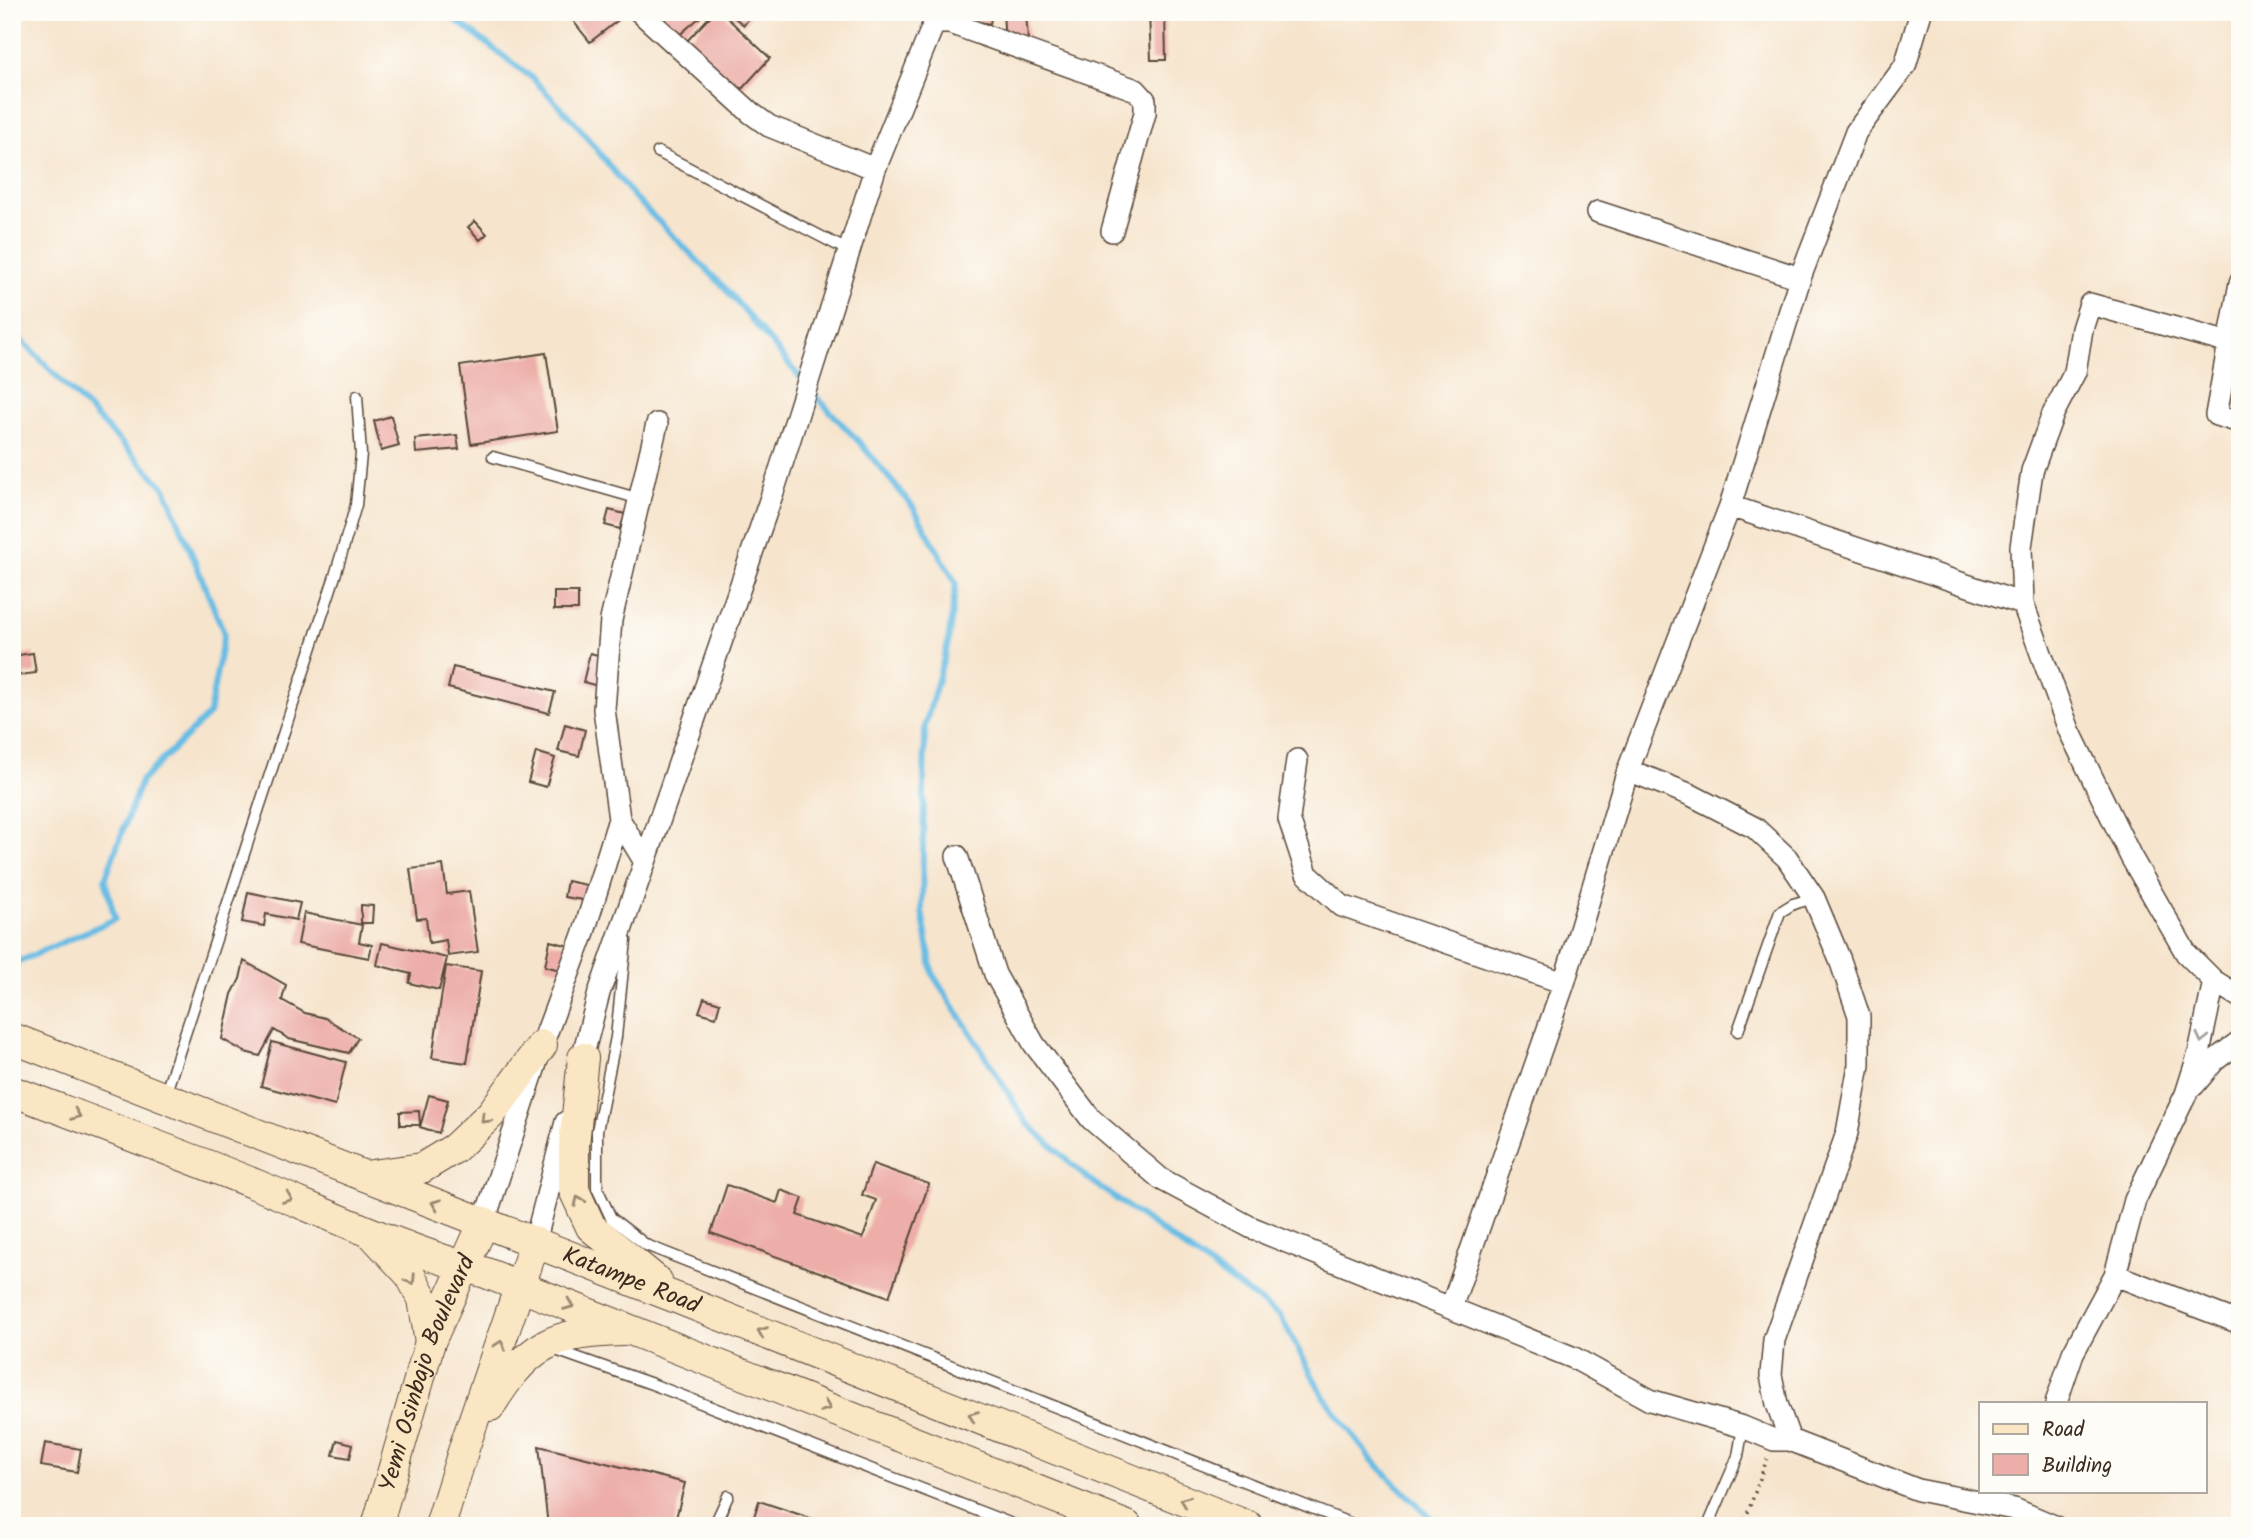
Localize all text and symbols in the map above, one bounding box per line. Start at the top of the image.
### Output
one-way arrow [2196,1032,2211,1044]
one-way arrow [69,1107,81,1121]
one-way arrow [481,1110,494,1123]
one-way arrow [281,1189,293,1203]
one-way arrow [573,1196,587,1209]
one-way arrow [431,1198,443,1212]
street label: Katampe Road [557,1236,707,1325]
street label: Yemi Osinbajo Boulevard [368,1247,487,1496]
one-way arrow [403,1272,416,1285]
one-way arrow [562,1297,574,1311]
one-way arrow [757,1326,769,1340]
one-way arrow [492,1339,506,1351]
one-way arrow [819,1399,831,1413]
legend [1979,1402,2206,1492]
one-way arrow [968,1411,980,1425]
text: Road [2042,1414,2085,1447]
text: Building [2042,1450,2112,1483]
one-way arrow [1179,1495,1191,1509]

